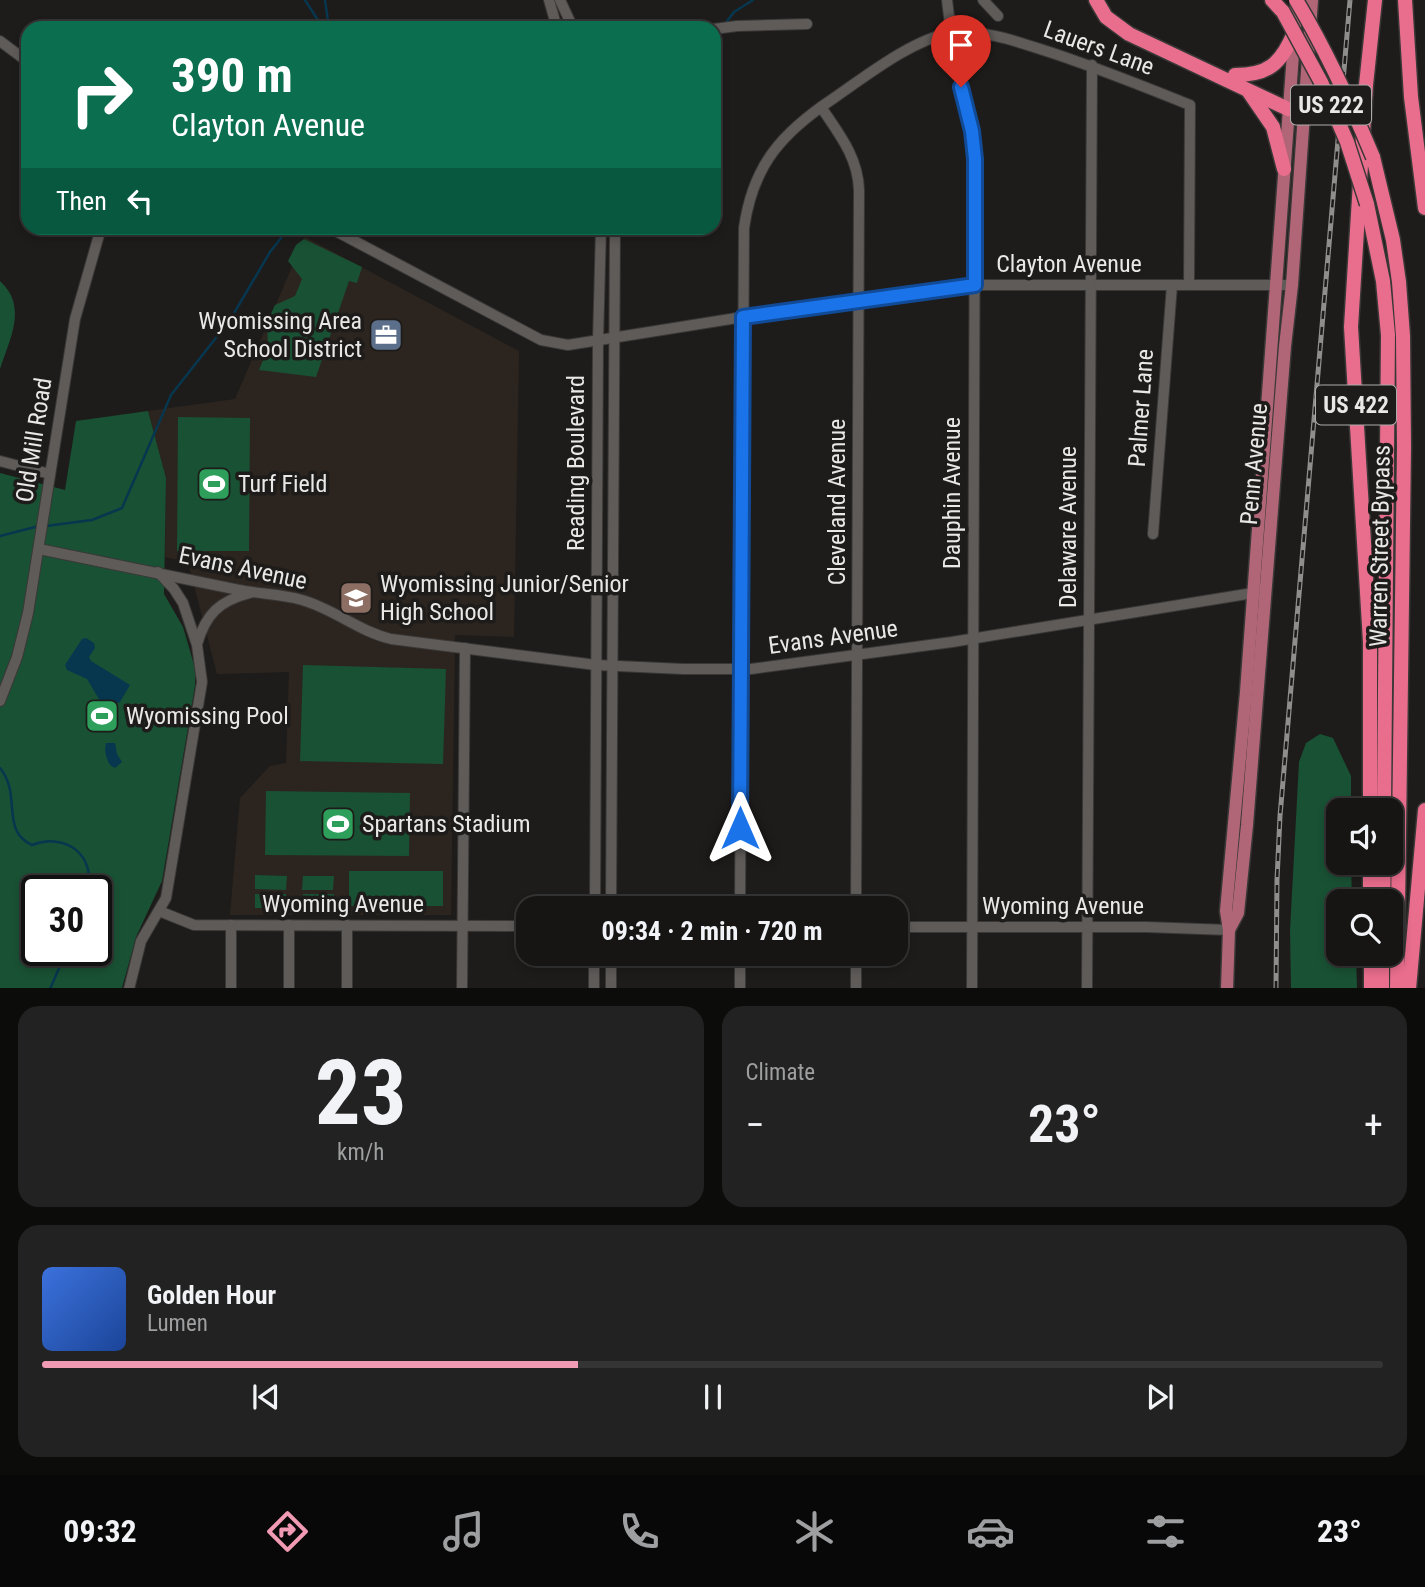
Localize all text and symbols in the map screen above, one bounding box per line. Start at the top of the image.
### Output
pin [931,15,991,87]
street label: Lauers Lane [1040,15,1158,81]
icon: arrive [942,26,980,64]
text: 390 m [171,47,293,104]
icon: right [56,49,147,140]
road number: US 222 [1291,86,1371,124]
text: Clayton Avenue [171,106,365,144]
icon: left [121,182,159,220]
text: Then [56,186,107,216]
street label: Clayton Avenue [996,250,1142,278]
place label: Wyomissing Area School District [198,307,362,363]
office icon: Wyomissing Area School District [367,316,405,354]
street label: Palmer Lane [1123,348,1159,468]
street label: Reading Boulevard [562,375,590,551]
street label: Old Mill Road [10,376,58,504]
road number: US 422 [1316,386,1396,424]
street label: Penn Avenue [1235,402,1273,526]
street label: Dauphin Avenue [938,417,966,569]
street label: Cleveland Avenue [823,419,851,585]
street label: Warren Street Bypass [1364,445,1396,647]
street label: Delaware Avenue [1054,446,1082,608]
sports icon: Turf Field [195,465,233,503]
place label: Turf Field [238,470,327,498]
street label: Evans Avenue [176,541,310,595]
place label: Wyomissing Junior/Senior High School [380,570,629,626]
school or university icon: Wyomissing Junior/Senior High School [337,579,375,617]
street label: Evans Avenue [766,614,900,660]
sports icon: Wyomissing Pool [83,697,121,735]
place label: Wyomissing Pool [126,702,289,730]
position arrow [703,791,777,865]
map controls [1326,798,1403,966]
button: sound [1326,798,1403,875]
sports icon: Spartans Stadium [319,805,357,843]
place label: Spartans Stadium [362,810,530,838]
speed limit sign: 30 [21,875,112,966]
button: search [1326,889,1403,966]
street label: Wyoming Avenue [262,890,424,918]
street label: Wyoming Avenue [982,892,1144,920]
text: 09:34 · 2 min · 720 m [602,916,822,946]
text: 23 [315,1040,407,1146]
text: Climate [746,1059,815,1086]
text: 23° [1028,1094,1101,1155]
text: − [746,1103,765,1147]
text: + [1364,1103,1383,1147]
text: km/h [337,1139,384,1166]
text: Golden Hour [147,1280,276,1310]
text: Lumen [147,1310,208,1337]
icon: previous [247,1378,285,1416]
icon: pause [694,1378,732,1416]
icon: next [1141,1378,1179,1416]
icon: directions [263,1507,312,1556]
icon: music [439,1507,488,1556]
icon: phone [615,1507,664,1556]
icon: climate [790,1507,839,1556]
icon: car [966,1507,1015,1556]
icon: filters [1141,1507,1190,1556]
text: 09:32 [63,1512,137,1550]
text: 23° [1317,1512,1362,1550]

